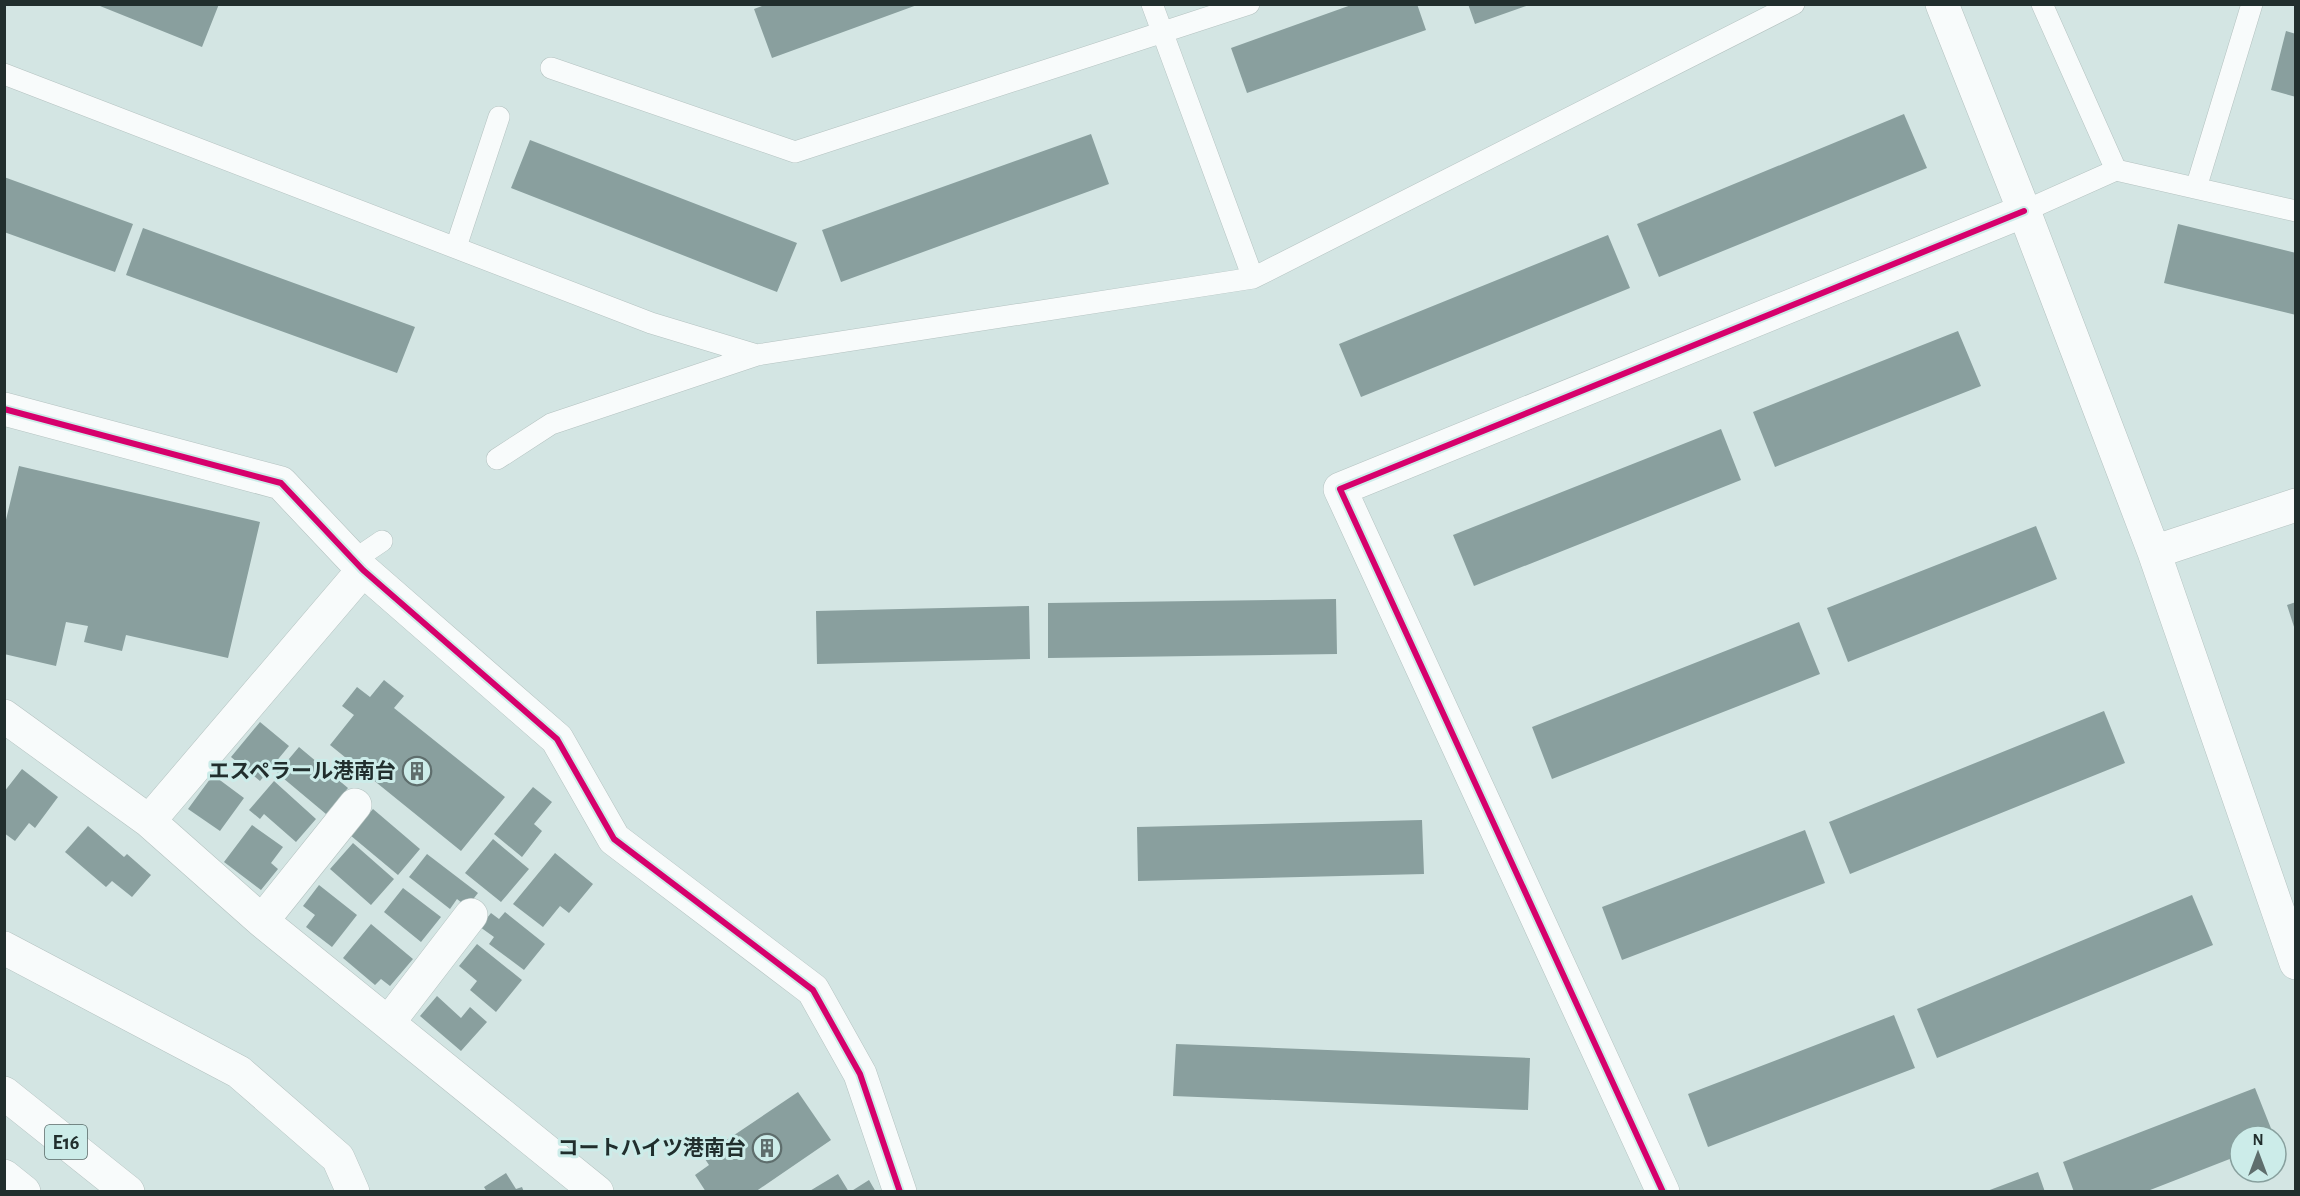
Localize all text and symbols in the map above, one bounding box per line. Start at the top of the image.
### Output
building icon: エスペラール港南台 [401,755,433,787]
place label: エスペラール港南台 [208,760,396,782]
north arrow [2228,1124,2288,1184]
road number: E16 [45,1125,87,1159]
building icon: コートハイツ港南台 [751,1132,783,1164]
text: N [2252,1132,2264,1148]
place label: コートハイツ港南台 [557,1137,746,1159]

